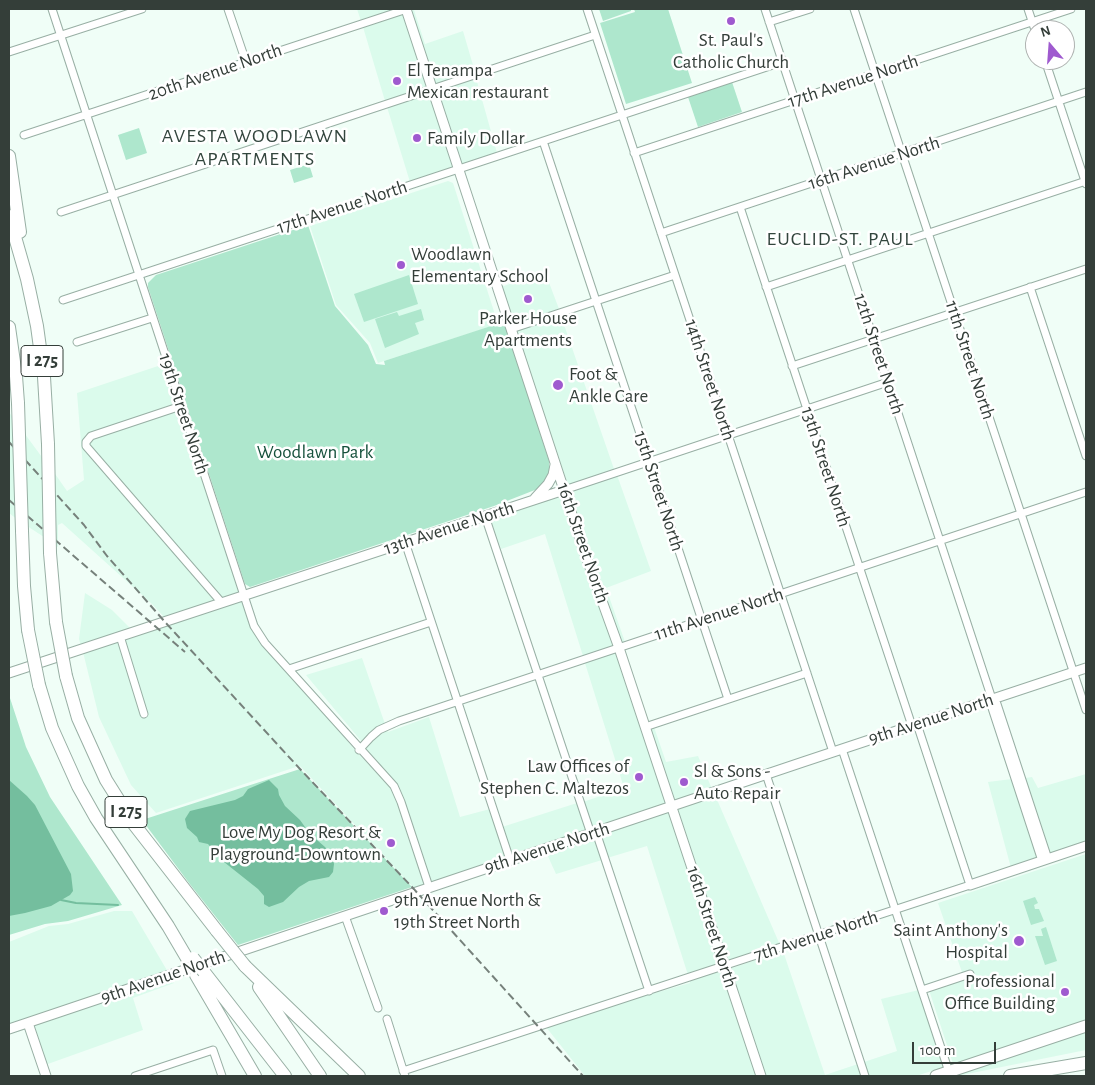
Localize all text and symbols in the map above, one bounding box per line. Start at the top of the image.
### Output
marker: St. Paul's Catholic Church [725,15,737,27]
north arrow [1025,20,1075,70]
text: N [1039,24,1052,40]
place label: St. Paul's Catholic Church [673,29,789,73]
street label: 20th Avenue North [145,38,285,106]
street label: 17th Avenue North [785,49,921,113]
place label: El Tenampa Mexican restaurant [407,59,549,103]
marker: El Tenampa Mexican restaurant [391,75,403,87]
district label: AVESTA WOODLAWN APARTMENTS [160,124,350,171]
place label: Family Dollar [427,127,525,149]
street label: 16th Avenue North [805,131,943,195]
marker: Family Dollar [411,132,423,144]
street label: 17th Avenue North [274,175,410,239]
district label: EUCLID-ST. PAUL [765,227,915,251]
place label: Woodlawn Elementary School [411,243,549,287]
marker: Woodlawn Elementary School [395,259,407,271]
street label: 12th Street North [849,291,909,417]
marker: Parker House Apartments [522,293,534,305]
street label: 11th Street North [940,298,1000,422]
place label: Parker House Apartments [479,307,577,351]
street label: 14th Street North [680,316,740,444]
road number: I 275 [21,346,63,376]
street label: 19th Street North [154,350,214,478]
place label: Foot & Ankle Care [569,363,648,407]
marker: Foot & Ankle Care [551,378,565,392]
street label: 13th Street North [796,404,856,530]
street label: 15th Street North [629,428,689,554]
park label: Woodlawn Park [257,441,373,463]
street label: 16th Street North [552,480,614,606]
street label: 13th Avenue North [381,496,517,560]
street label: 11th Avenue North [652,582,786,646]
street label: 9th Avenue North [865,688,997,750]
place label: Law Offices of Stephen C. Maltezos [480,755,629,799]
place label: Sl & Sons - Auto Repair [694,760,780,804]
marker: Law Offices of Stephen C. Maltezos [633,771,645,783]
marker: Sl & Sons - Auto Repair [678,776,690,788]
road number: I 275 [105,796,147,828]
street label: 9th Avenue North [481,817,613,879]
place label: Love My Dog Resort & Playground-Downtown [210,821,381,865]
marker: Love My Dog Resort & Playground-Downtown [385,837,397,849]
street label: 16th Street North [682,863,742,991]
place label: 9th Avenue North & 19th Street North [394,889,541,933]
marker: 9th Avenue North & 19th Street North [378,905,390,917]
street label: 7th Avenue North [751,905,881,967]
place label: Saint Anthony's Hospital [894,919,1008,963]
marker: Saint Anthony's Hospital [1012,934,1026,948]
street label: 9th Avenue North [98,945,228,1009]
place label: Professional Office Building [945,970,1055,1014]
marker: Professional Office Building [1059,986,1071,998]
scale bar [915,1032,999,1064]
text: 100 m [920,1043,955,1058]

